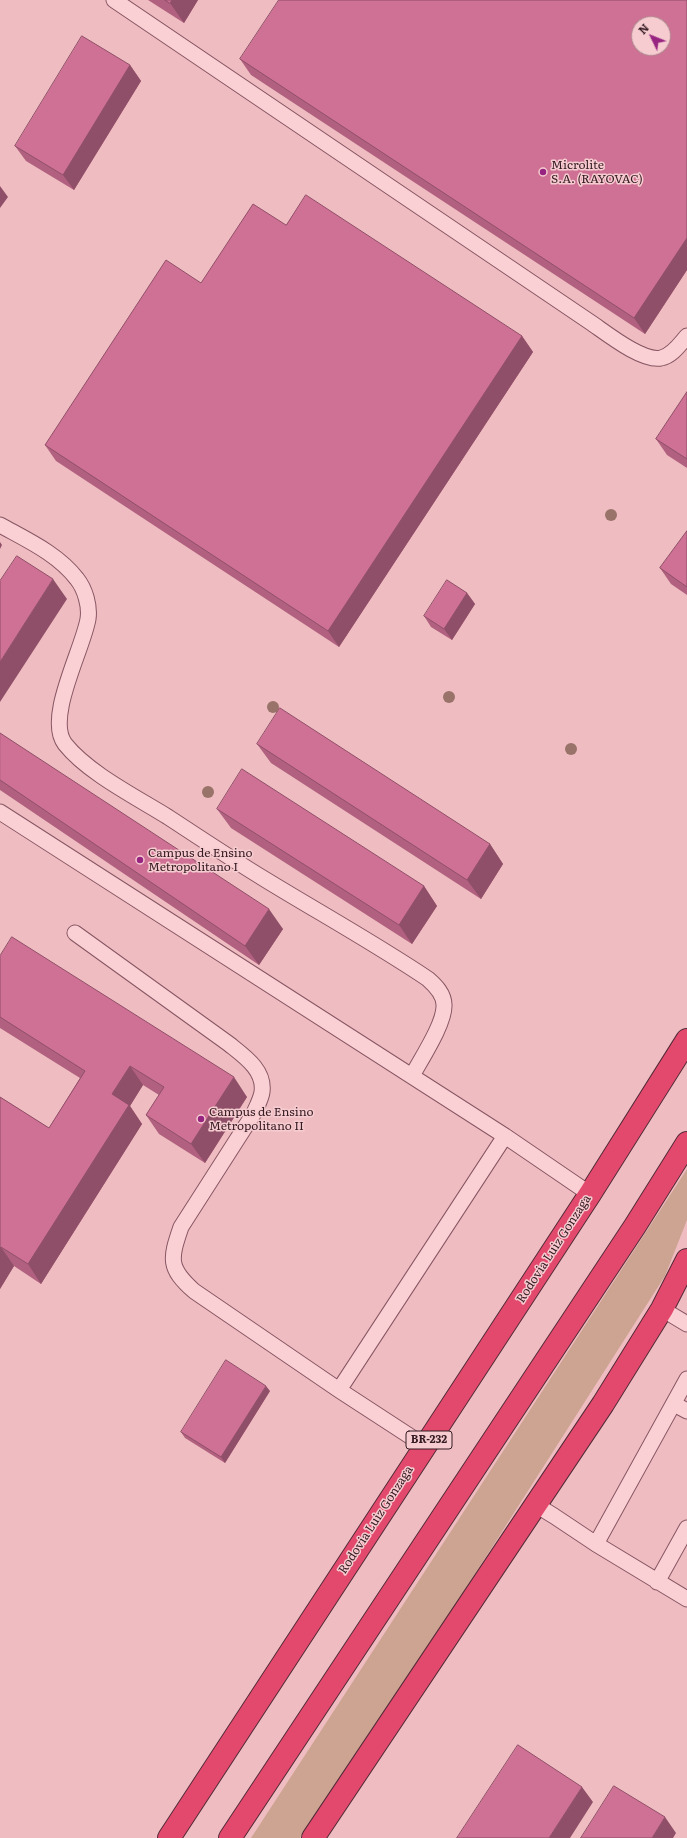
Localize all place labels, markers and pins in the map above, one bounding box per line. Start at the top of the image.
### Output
place label: Microlite S.A. (RAYOVAC) [551,158,643,186]
marker: Microlite S.A. (RAYOVAC) [538,167,548,177]
place label: Campus de Ensino Metropolitano I [148,846,253,874]
marker: Campus de Ensino Metropolitano I [135,855,145,865]
place label: Campus de Ensino Metropolitano II [209,1105,314,1133]
marker: Campus de Ensino Metropolitano II [196,1114,206,1124]

